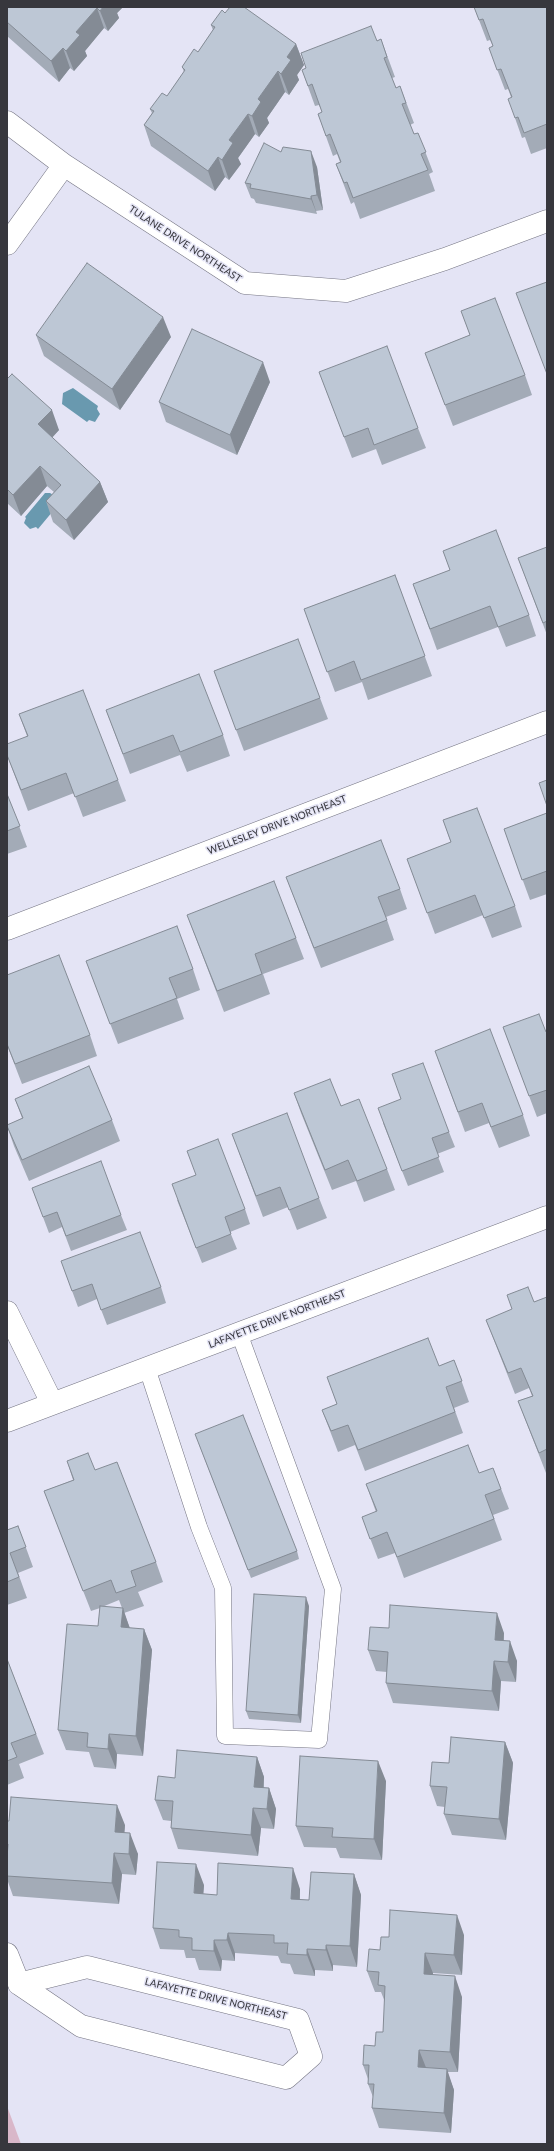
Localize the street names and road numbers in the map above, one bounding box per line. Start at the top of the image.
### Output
street label: TULANE DRIVE NORTHEAST [126,203,244,285]
street label: WELLESLEY DRIVE NORTHEAST [206,793,348,857]
street label: LAFAYETTE DRIVE NORTHEAST [207,1287,347,1351]
street label: LAFAYETTE DRIVE NORTHEAST [144,1976,288,2022]

